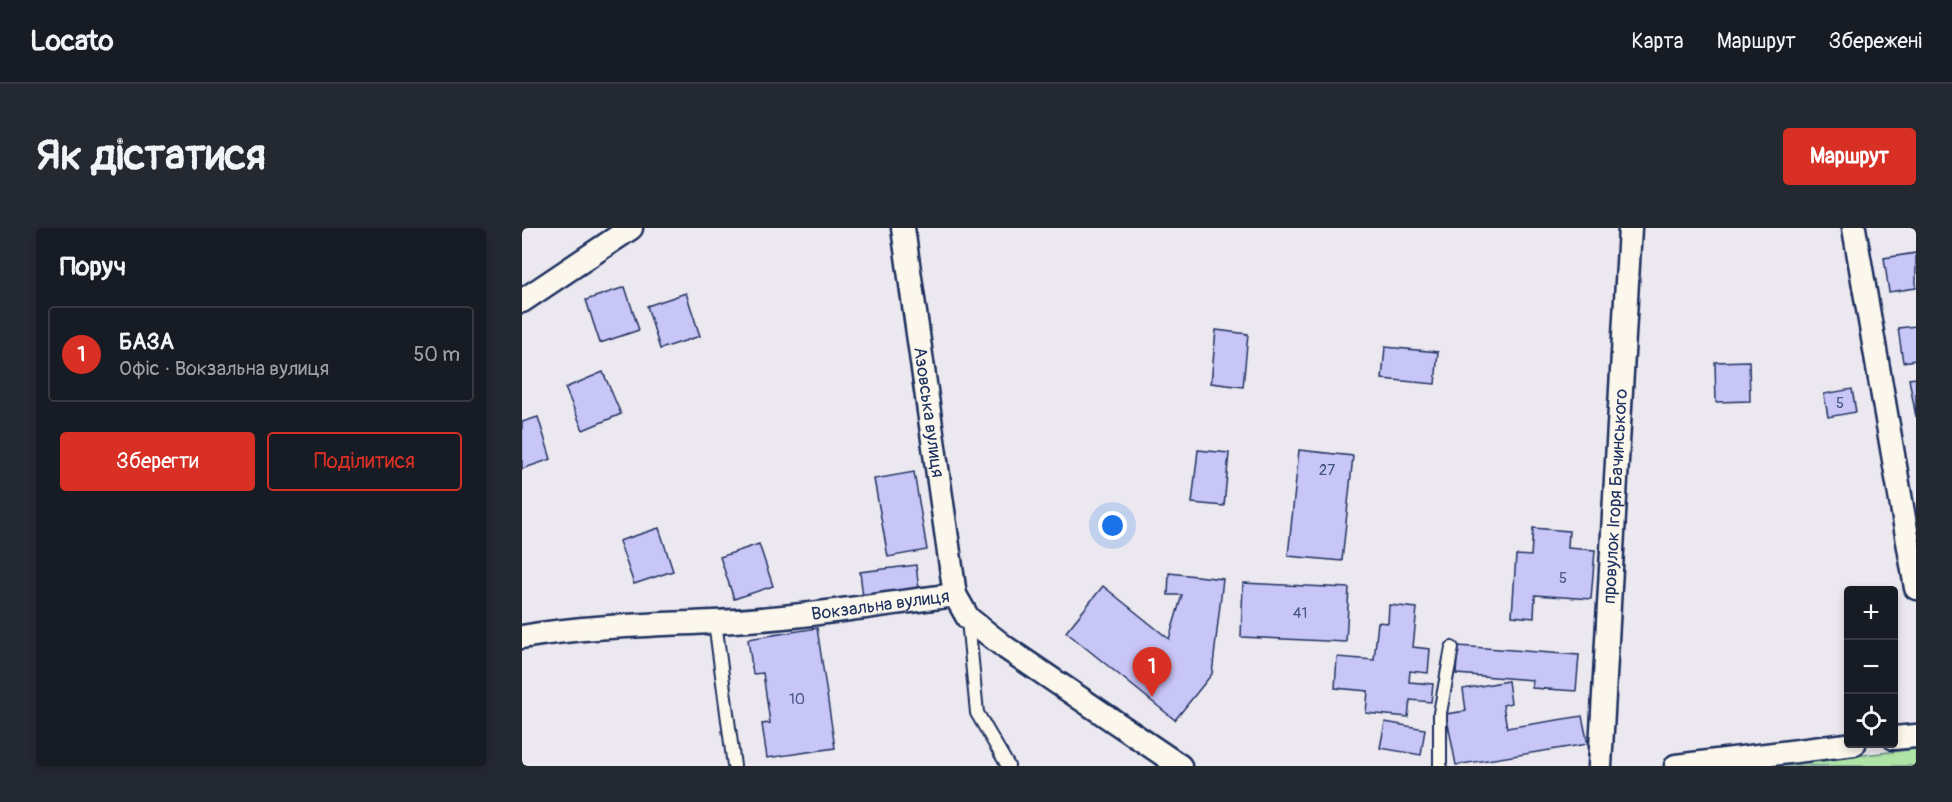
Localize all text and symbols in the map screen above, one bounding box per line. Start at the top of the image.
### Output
text: Locato [30,24,114,59]
text: Карта [1632,28,1684,55]
text: Маршрут [1717,28,1796,55]
text: Збережені [1829,28,1922,55]
button: Маршрут [1783,128,1916,185]
text: Як дістатися [36,130,266,182]
text: Поруч [60,251,126,283]
text: БАЗА [119,328,174,356]
text: 1 [78,342,85,367]
text: 50 m [413,342,460,367]
street label: Азовська вулиця [908,345,950,479]
text: Офіс · Вокзальна вулиця [119,356,329,381]
street label: провулок Ігоря Бачинського [1598,388,1633,605]
house number: 5 [1836,394,1844,413]
button: Зберегти [60,432,255,491]
button: Поділитися [267,432,462,491]
house number: 27 [1319,461,1335,480]
your location [1098,511,1127,540]
house number: 5 [1559,569,1567,588]
street label: Вокзальна вулиця [810,584,951,625]
map controls [1844,586,1898,748]
button: + [1844,586,1898,640]
house number: 41 [1293,604,1307,623]
button: − [1844,640,1898,694]
pin: 1 [1132,648,1172,697]
house number: 10 [789,690,805,709]
button: locate [1844,694,1898,748]

